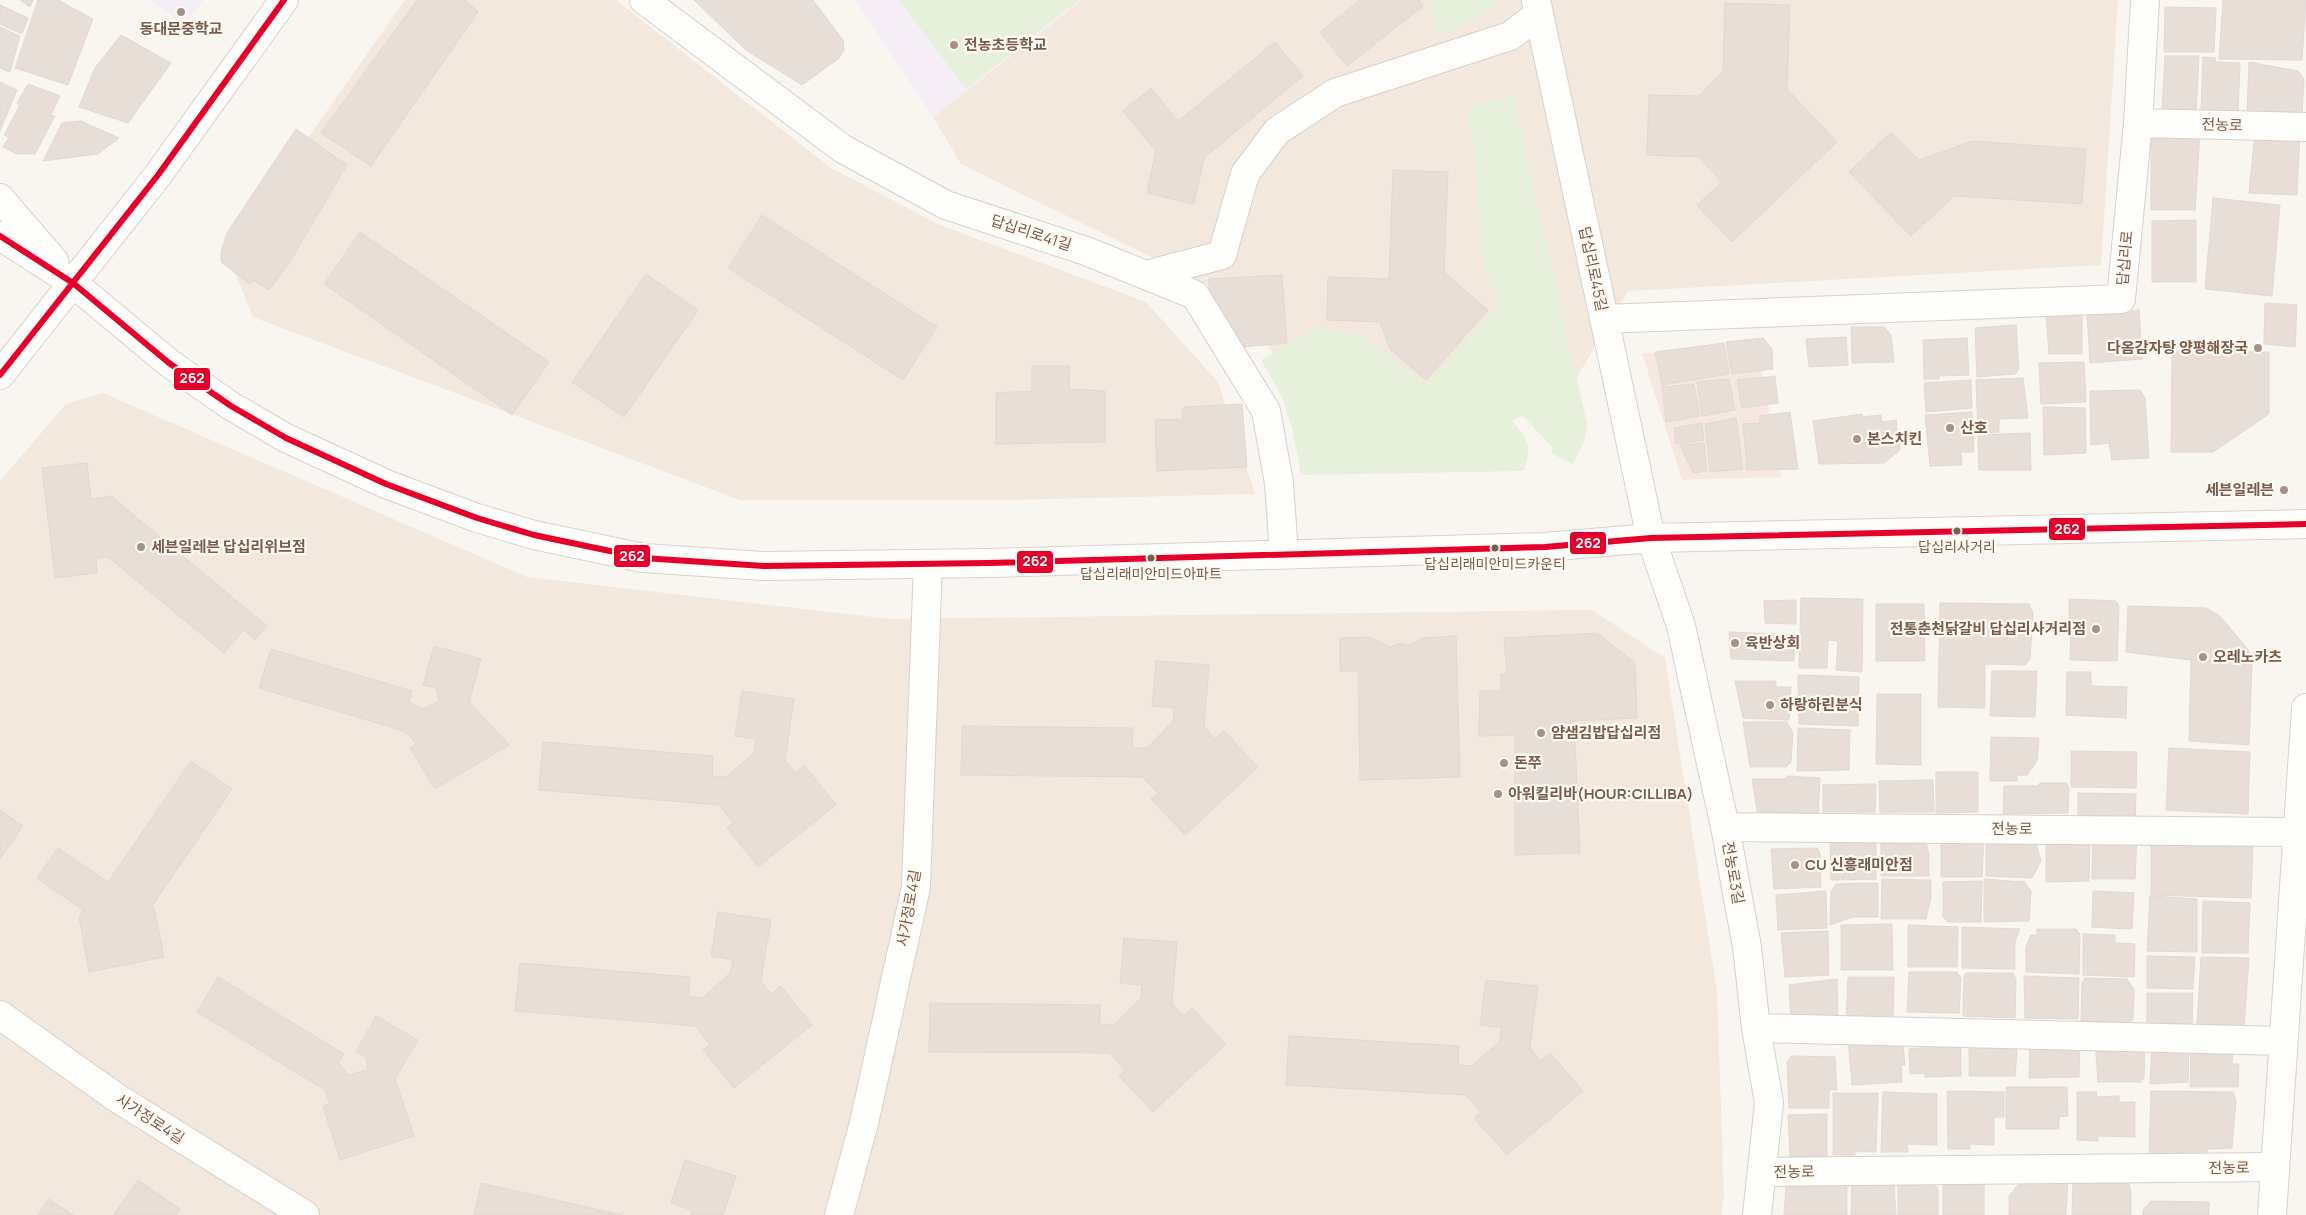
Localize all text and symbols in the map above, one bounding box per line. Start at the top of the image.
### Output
marker: 동대문중학교 [175,6,187,18]
place label: 동대문중학교 [140,18,223,39]
place label: 전농초등학교 [964,34,1047,55]
marker: 전농초등학교 [948,39,960,51]
street label: 전농로 [2201,113,2243,136]
street label: 답십리로41길 [988,210,1074,255]
street label: 답십리로45길 [1574,224,1613,313]
street label: 답십리로 [2112,230,2137,286]
place label: 다옴감자탕 양평해장국 [2107,337,2248,358]
marker: 다옴감자탕 양평해장국 [2252,342,2264,354]
line badge: 262 [173,367,211,391]
text: 262 [179,368,205,387]
place label: 산호 [1960,417,1988,438]
marker: 산호 [1944,422,1956,434]
place label: 본스치킨 [1867,428,1922,449]
marker: 본스치킨 [1851,433,1863,445]
place label: 세븐일레븐 [2205,479,2274,500]
marker: 세븐일레븐 [2278,484,2290,496]
line badge: 262 [2048,517,2086,541]
text: 262 [2054,519,2080,538]
marker: 답십리사거리 [1952,526,1962,536]
line badge: 262 [1569,531,1607,555]
text: 262 [1575,533,1601,552]
place label: 세븐일레븐 답십리위브점 [151,536,306,557]
place label: 답십리사거리 [1918,537,1996,556]
marker: 세븐일레븐 답십리위브점 [135,541,147,553]
marker: 답십리래미안미드카운티 [1490,543,1500,553]
line badge: 262 [613,544,651,568]
text: 262 [619,546,645,565]
line badge: 262 [1016,550,1054,574]
text: 262 [1022,551,1048,570]
marker: 답십리래미안미드아파트 [1146,553,1156,563]
place label: 답십리래미안미드카운티 [1424,554,1566,573]
place label: 답십리래미안미드아파트 [1080,564,1222,583]
place label: 전통춘천닭갈비 답십리사거리점 [1890,618,2086,639]
marker: 전통춘천닭갈비 답십리사거리점 [2090,623,2102,635]
place label: 육반상회 [1745,632,1800,653]
marker: 육반상회 [1729,637,1741,649]
place label: 오레노카츠 [2213,646,2282,667]
marker: 오레노카츠 [2197,651,2209,663]
place label: 하랑하린분식 [1780,694,1863,715]
marker: 하랑하린분식 [1764,699,1776,711]
place label: 얌샘김밥답십리점 [1551,722,1661,743]
marker: 얌샘김밥답십리점 [1535,727,1547,739]
place label: 돈쭈 [1514,752,1542,773]
marker: 돈쭈 [1498,757,1510,769]
place label: 아워킬리바(HOUR:CILLIBA) [1508,783,1694,804]
marker: 아워킬리바(HOUR:CILLIBA) [1492,788,1504,800]
street label: 전농로 [1991,818,2033,839]
street label: 전농로3길 [1718,840,1749,906]
place label: CU 신흥래미안점 [1805,854,1913,875]
marker: CU 신흥래미안점 [1789,859,1801,871]
street label: 사가정로4길 [891,868,926,948]
street label: 사가정로4길 [112,1089,189,1149]
street label: 전농로 [2208,1157,2250,1178]
street label: 전농로 [1773,1161,1815,1182]

